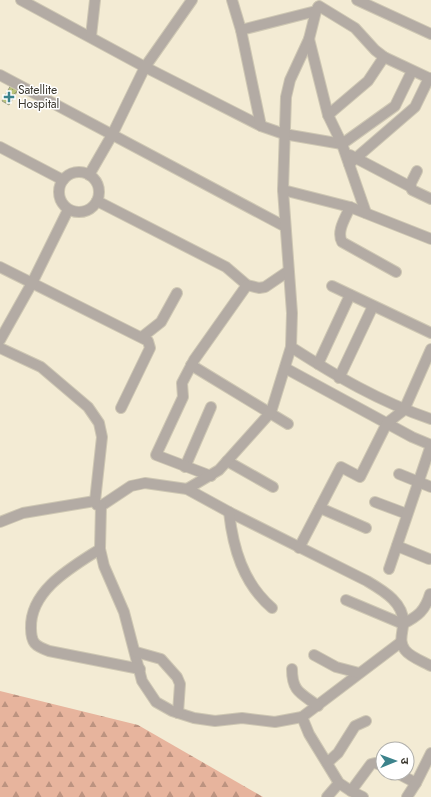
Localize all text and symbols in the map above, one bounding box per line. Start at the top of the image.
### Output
place label: Satellite Hospital [18,81,59,113]
marker: Satellite Hospital [3,91,15,103]
north arrow [375,741,415,781]
text: उ [397,757,413,765]

